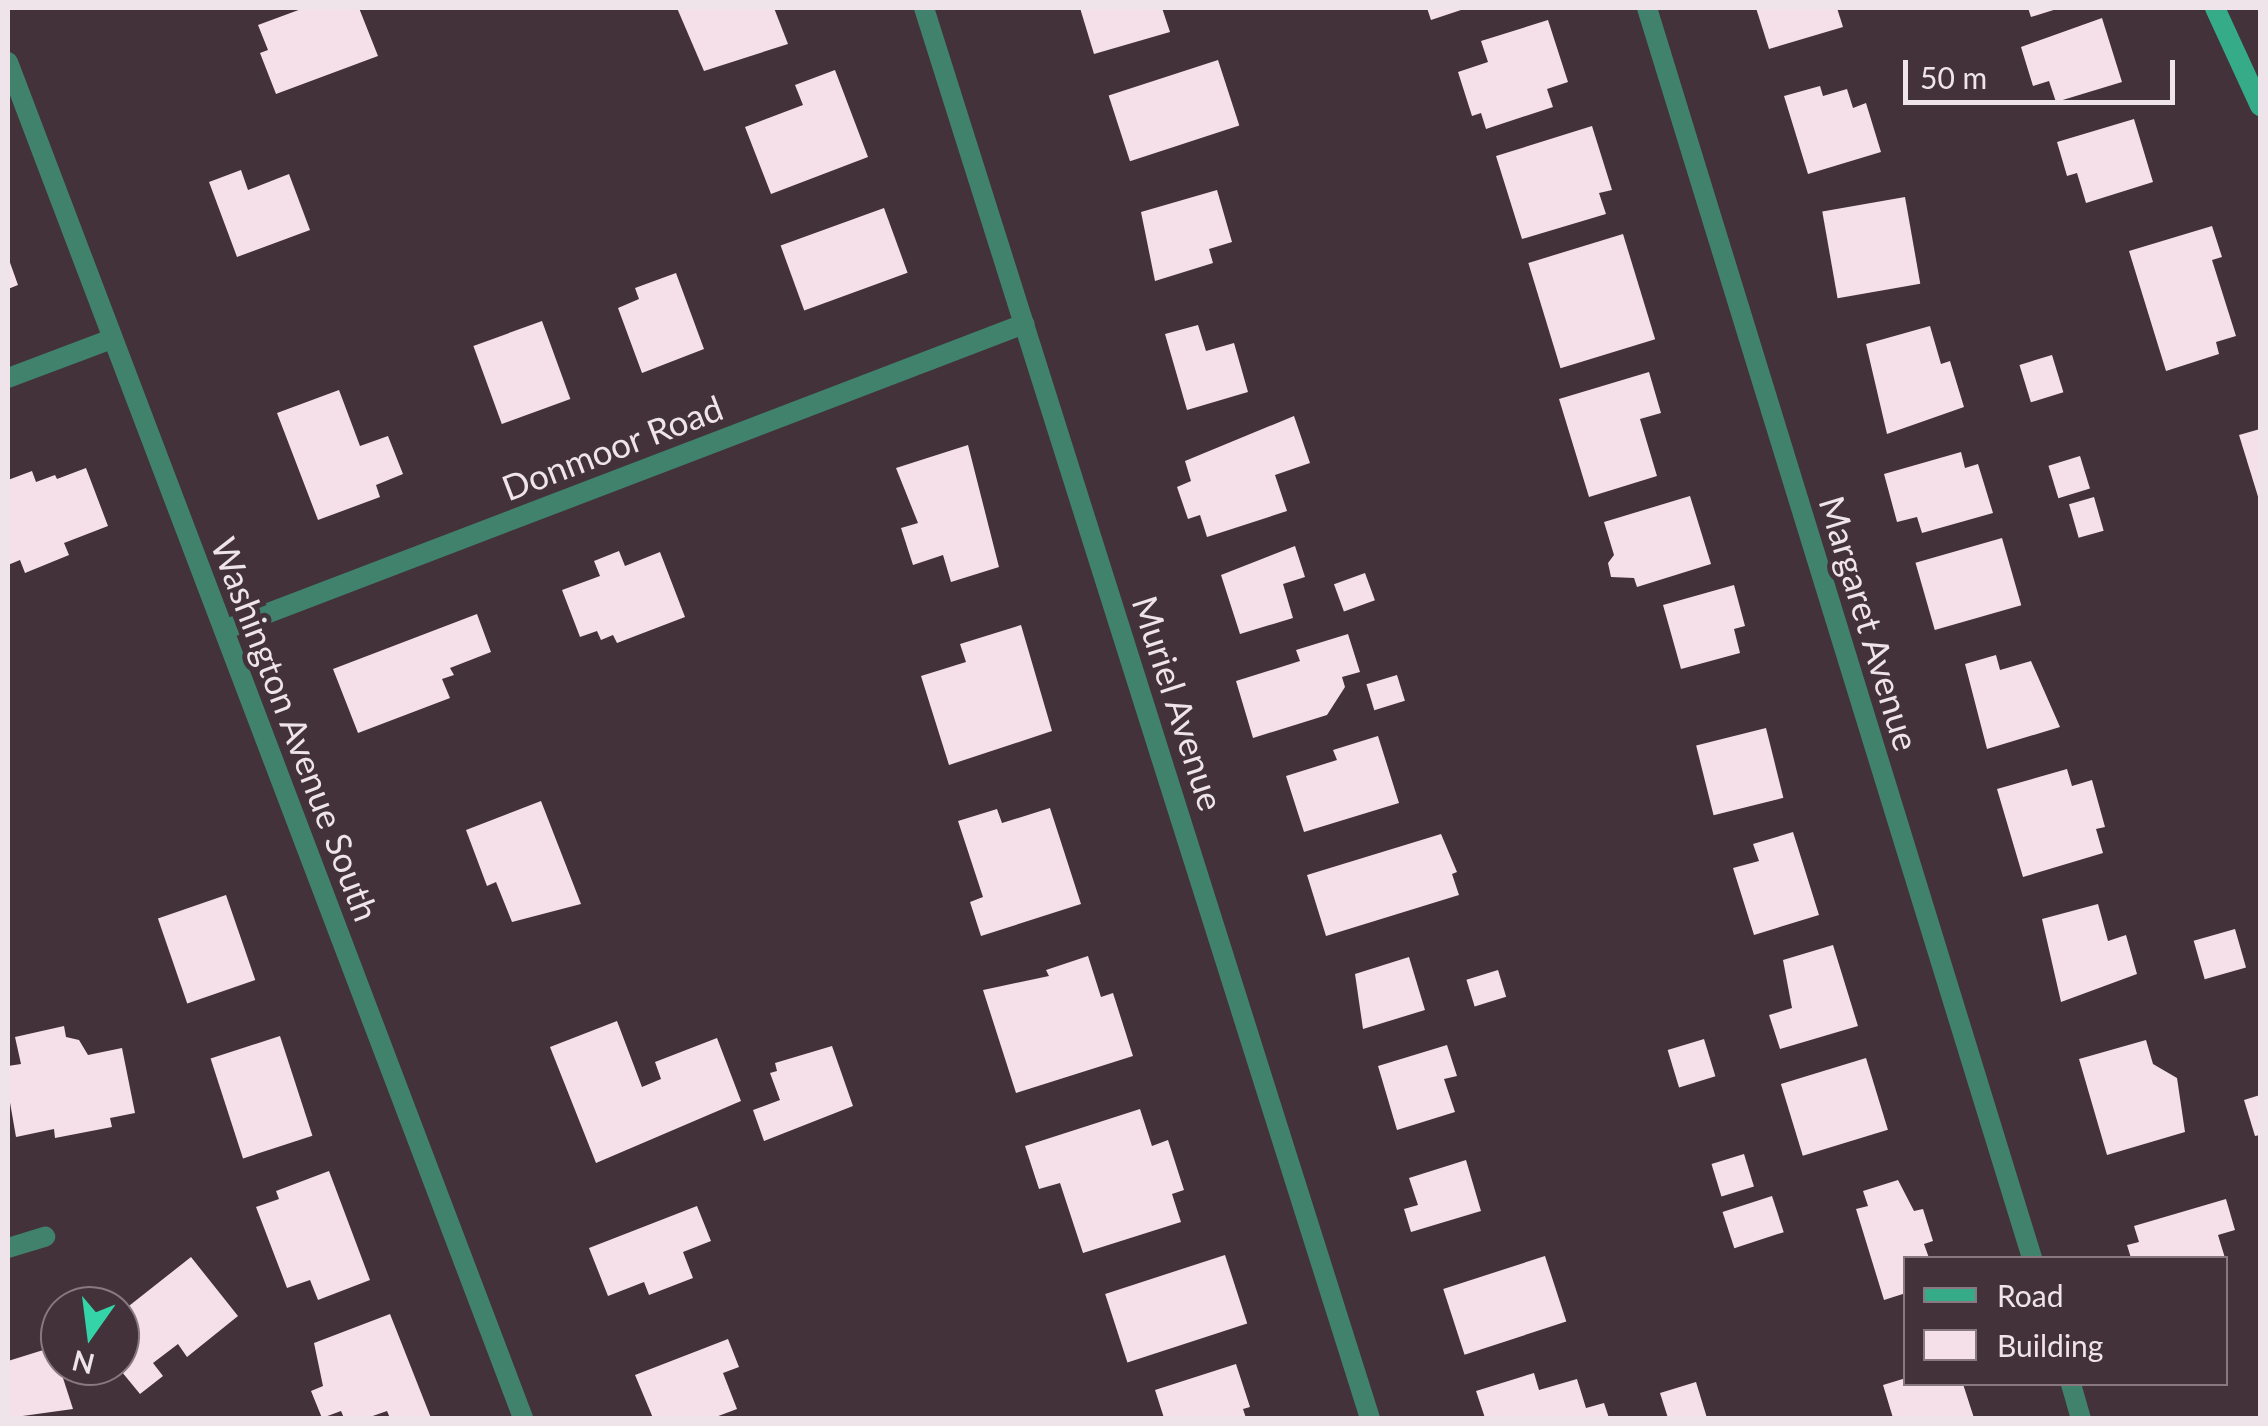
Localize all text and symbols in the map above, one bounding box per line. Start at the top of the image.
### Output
scale bar [1908,40,2180,102]
text: 50 m [1920,59,1987,95]
street label: Donmoor Road [495,386,729,508]
street label: Margaret Avenue [1811,490,1929,756]
street label: Washington Avenue South [203,531,389,927]
street label: Muriel Avenue [1124,590,1234,816]
legend [1903,1256,2228,1386]
text: Road [1997,1277,2064,1313]
north arrow [40,1286,140,1386]
text: Building [1997,1327,2103,1363]
text: N [69,1344,98,1382]

